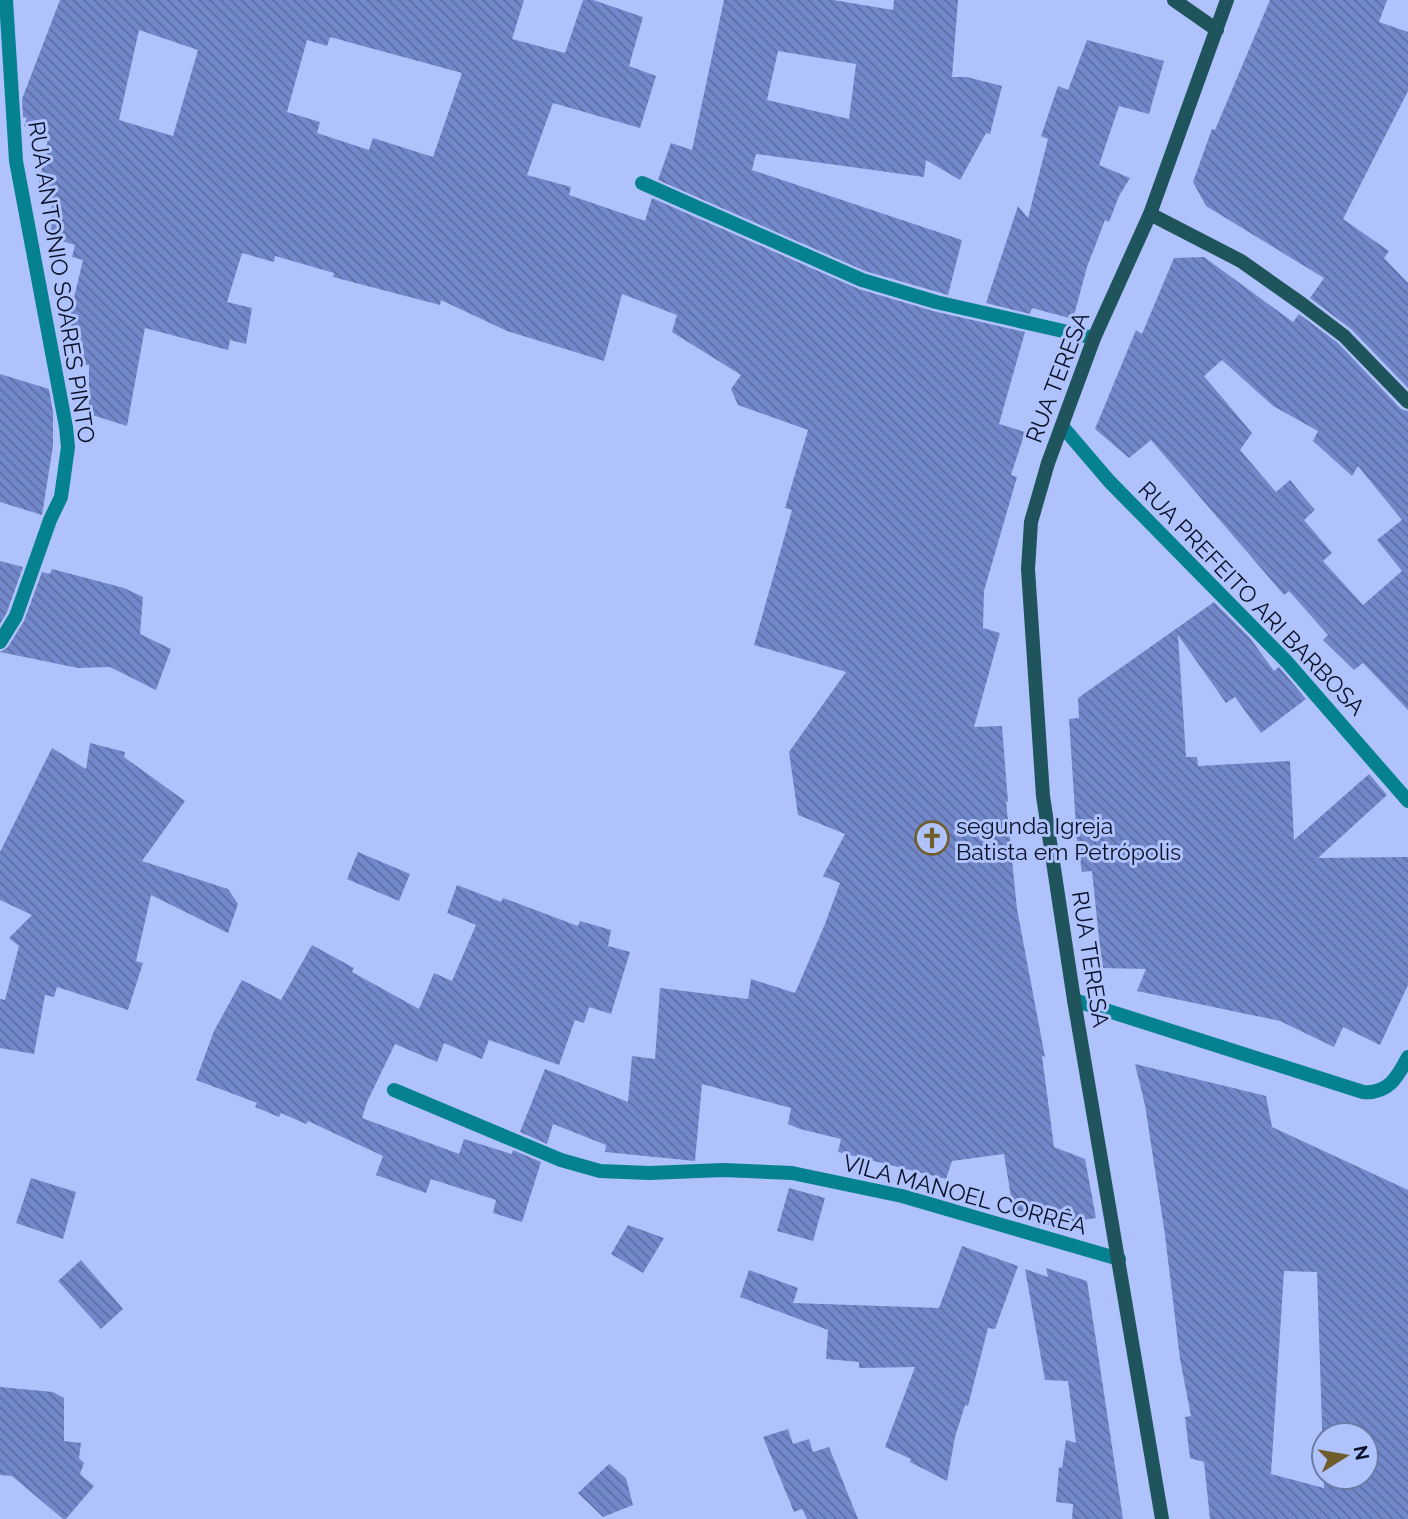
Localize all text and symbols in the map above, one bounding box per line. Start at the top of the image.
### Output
street label: RUA ANTONIO SOARES PINTO [23,119,101,445]
street label: RUA TERESA [1020,307,1094,446]
street label: RUA PREFEITO ARI BARBOSA [1133,476,1371,721]
place label: segunda Igreja Batista em Petrópolis [956,812,1181,865]
church icon: segunda Igreja Batista em Petrópolis [913,819,951,857]
street label: RUA TERESA [1067,889,1115,1030]
street label: VILA MANOEL CORRÊA [840,1148,1090,1240]
north arrow [1310,1421,1380,1491]
text: N [1350,1444,1374,1462]

